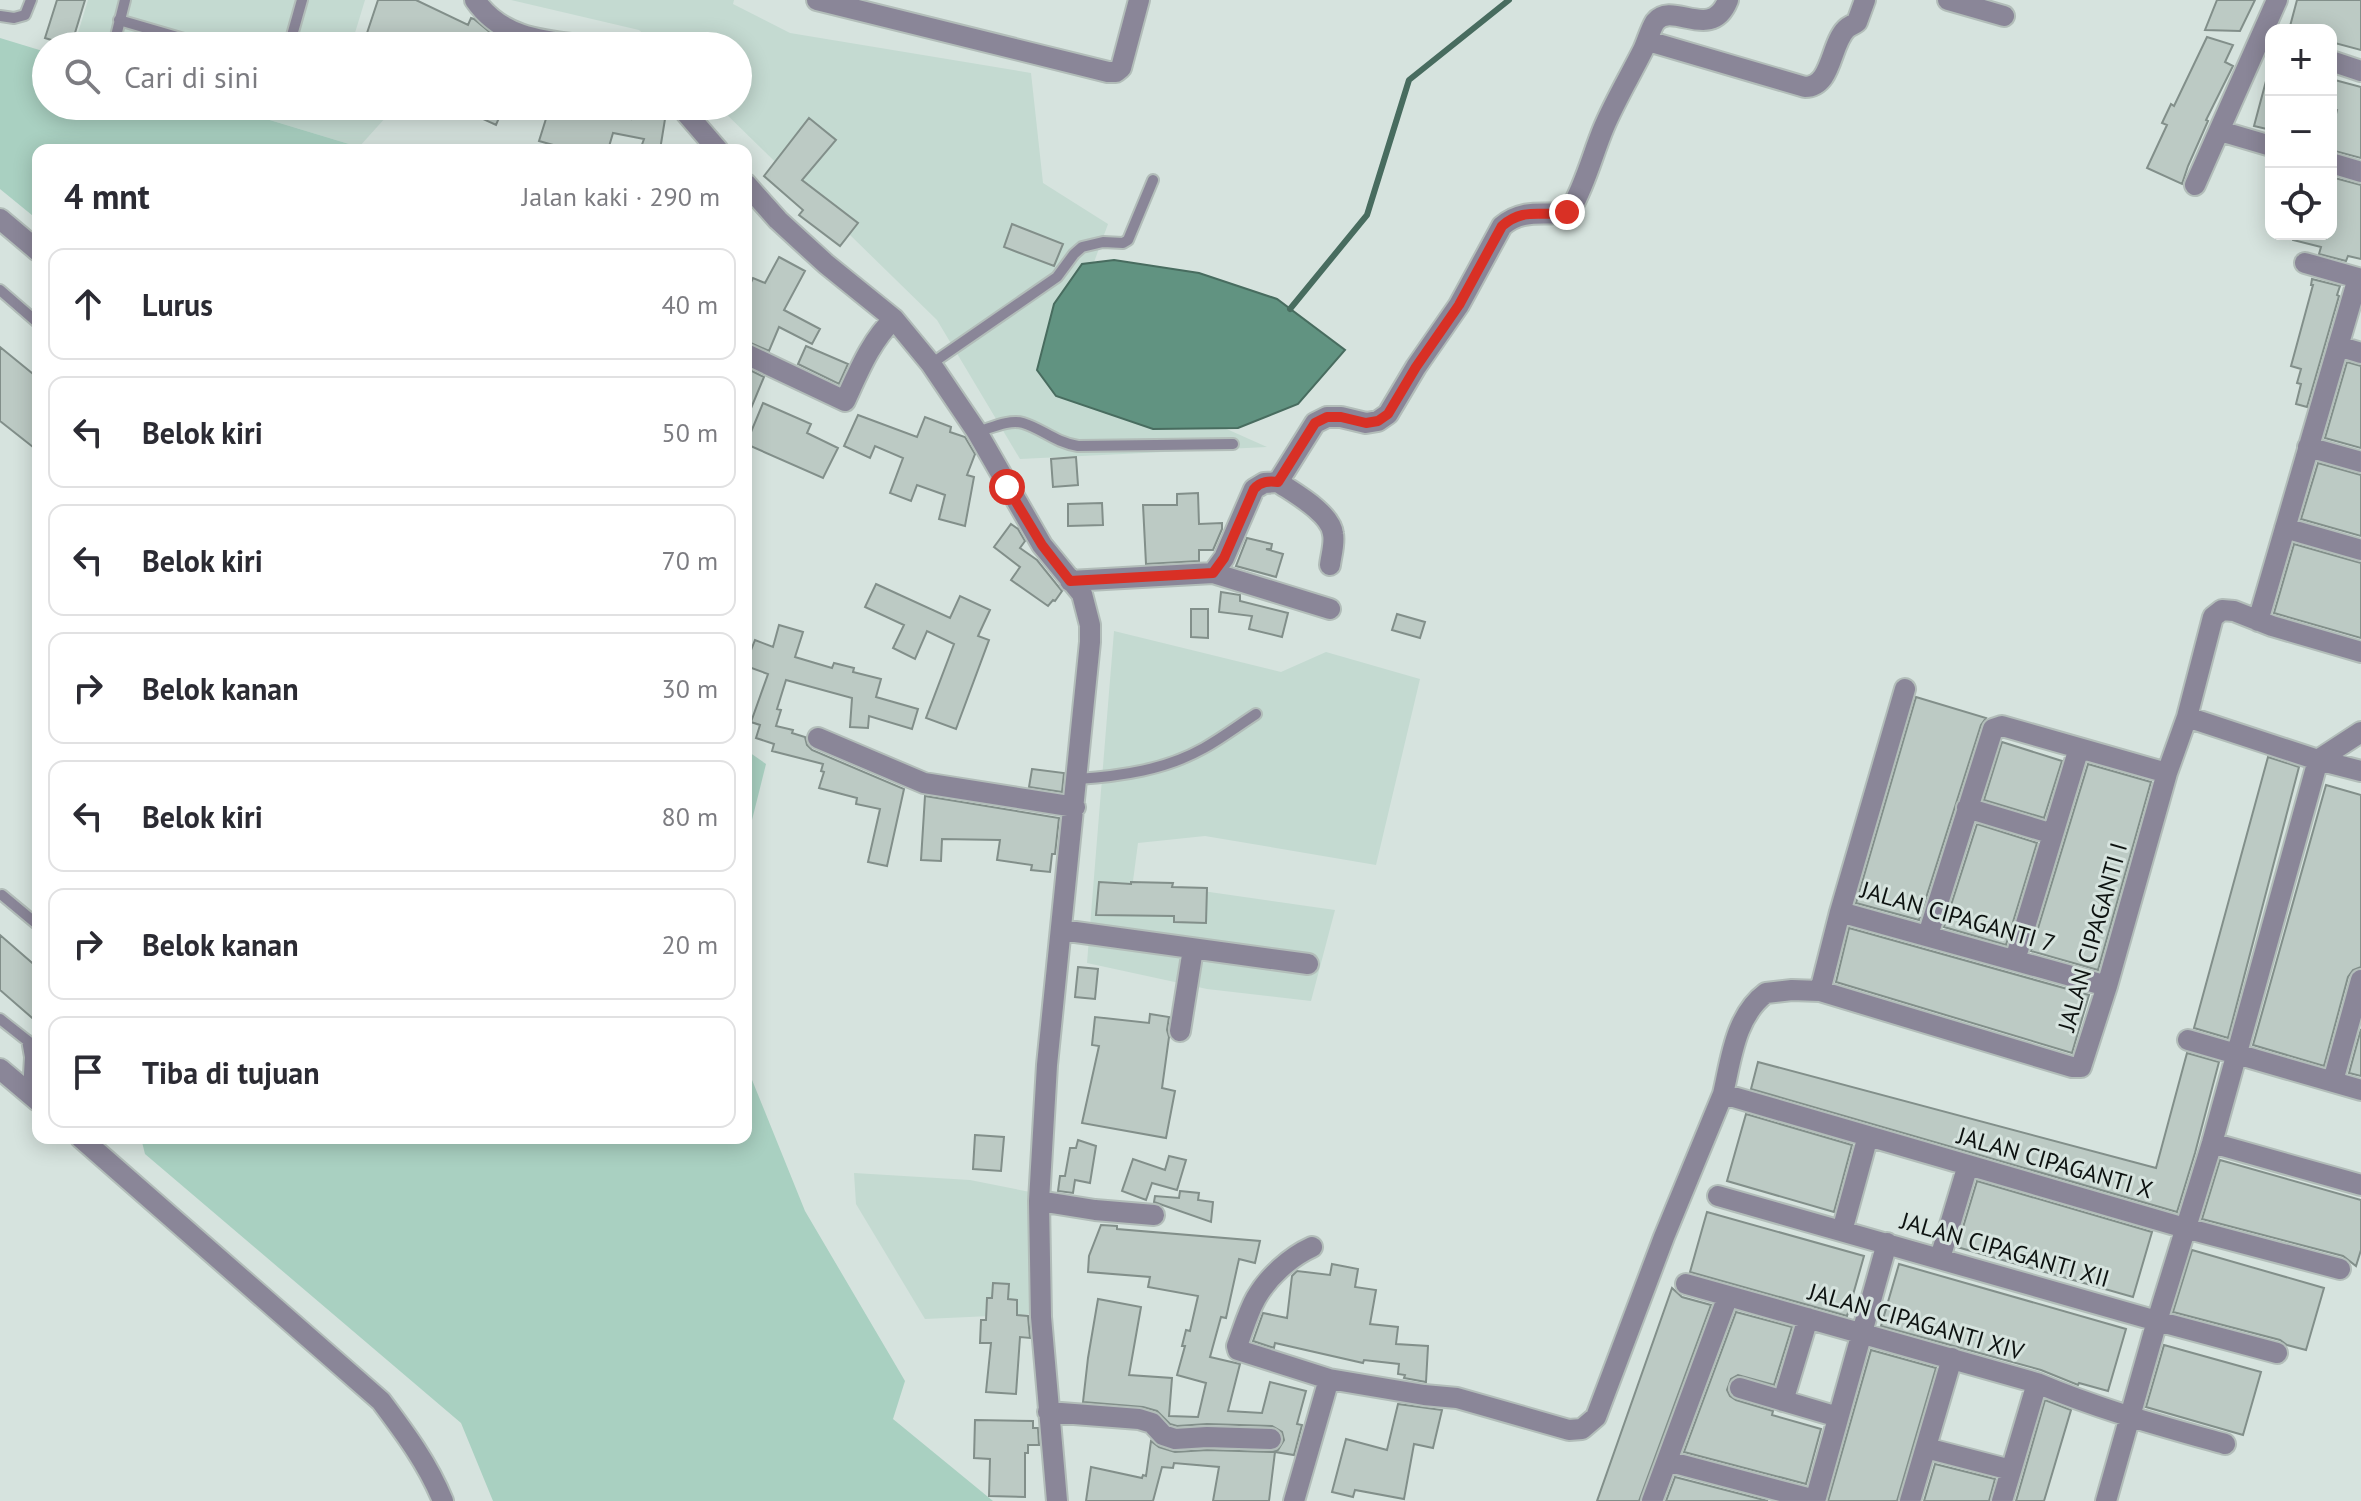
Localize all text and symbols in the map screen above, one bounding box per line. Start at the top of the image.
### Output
map controls [2265,24,2337,240]
button: + [2265,24,2337,96]
search box [32,32,752,120]
icon: search [60,54,104,98]
text: Cari di sini [124,57,259,96]
button: − [2265,96,2337,168]
button: locate [2265,168,2337,240]
text: 4 mnt [64,174,150,218]
text: Jalan kaki · 290 m [522,180,720,213]
route end [1549,194,1585,230]
icon: ahead [66,282,110,326]
text: Lurus [142,285,213,324]
text: 40 m [662,288,718,321]
icon: left [66,410,110,454]
text: Belok kiri [142,413,263,452]
text: 50 m [662,416,718,449]
route start [989,469,1025,505]
icon: left [66,538,110,582]
text: Belok kiri [142,541,263,580]
text: 70 m [662,544,718,577]
icon: right [66,666,110,710]
text: Belok kanan [142,669,299,708]
text: 30 m [662,672,718,705]
icon: left [66,794,110,838]
text: Belok kiri [142,797,263,836]
text: 80 m [662,800,718,833]
street label: JALAN CIPAGANTI I [2050,839,2134,1036]
street label: JALAN CIPAGANTI 7 [1856,874,2059,959]
icon: right [66,922,110,966]
text: Belok kanan [142,925,299,964]
text: 20 m [662,928,718,961]
icon: arrive [66,1050,110,1094]
text: Tiba di tujuan [142,1053,320,1092]
street label: JALAN CIPAGANTI X [1953,1120,2157,1205]
street label: JALAN CIPAGANTI XII [1896,1205,2113,1294]
street label: JALAN CIPAGANTI XIV [1804,1276,2028,1367]

